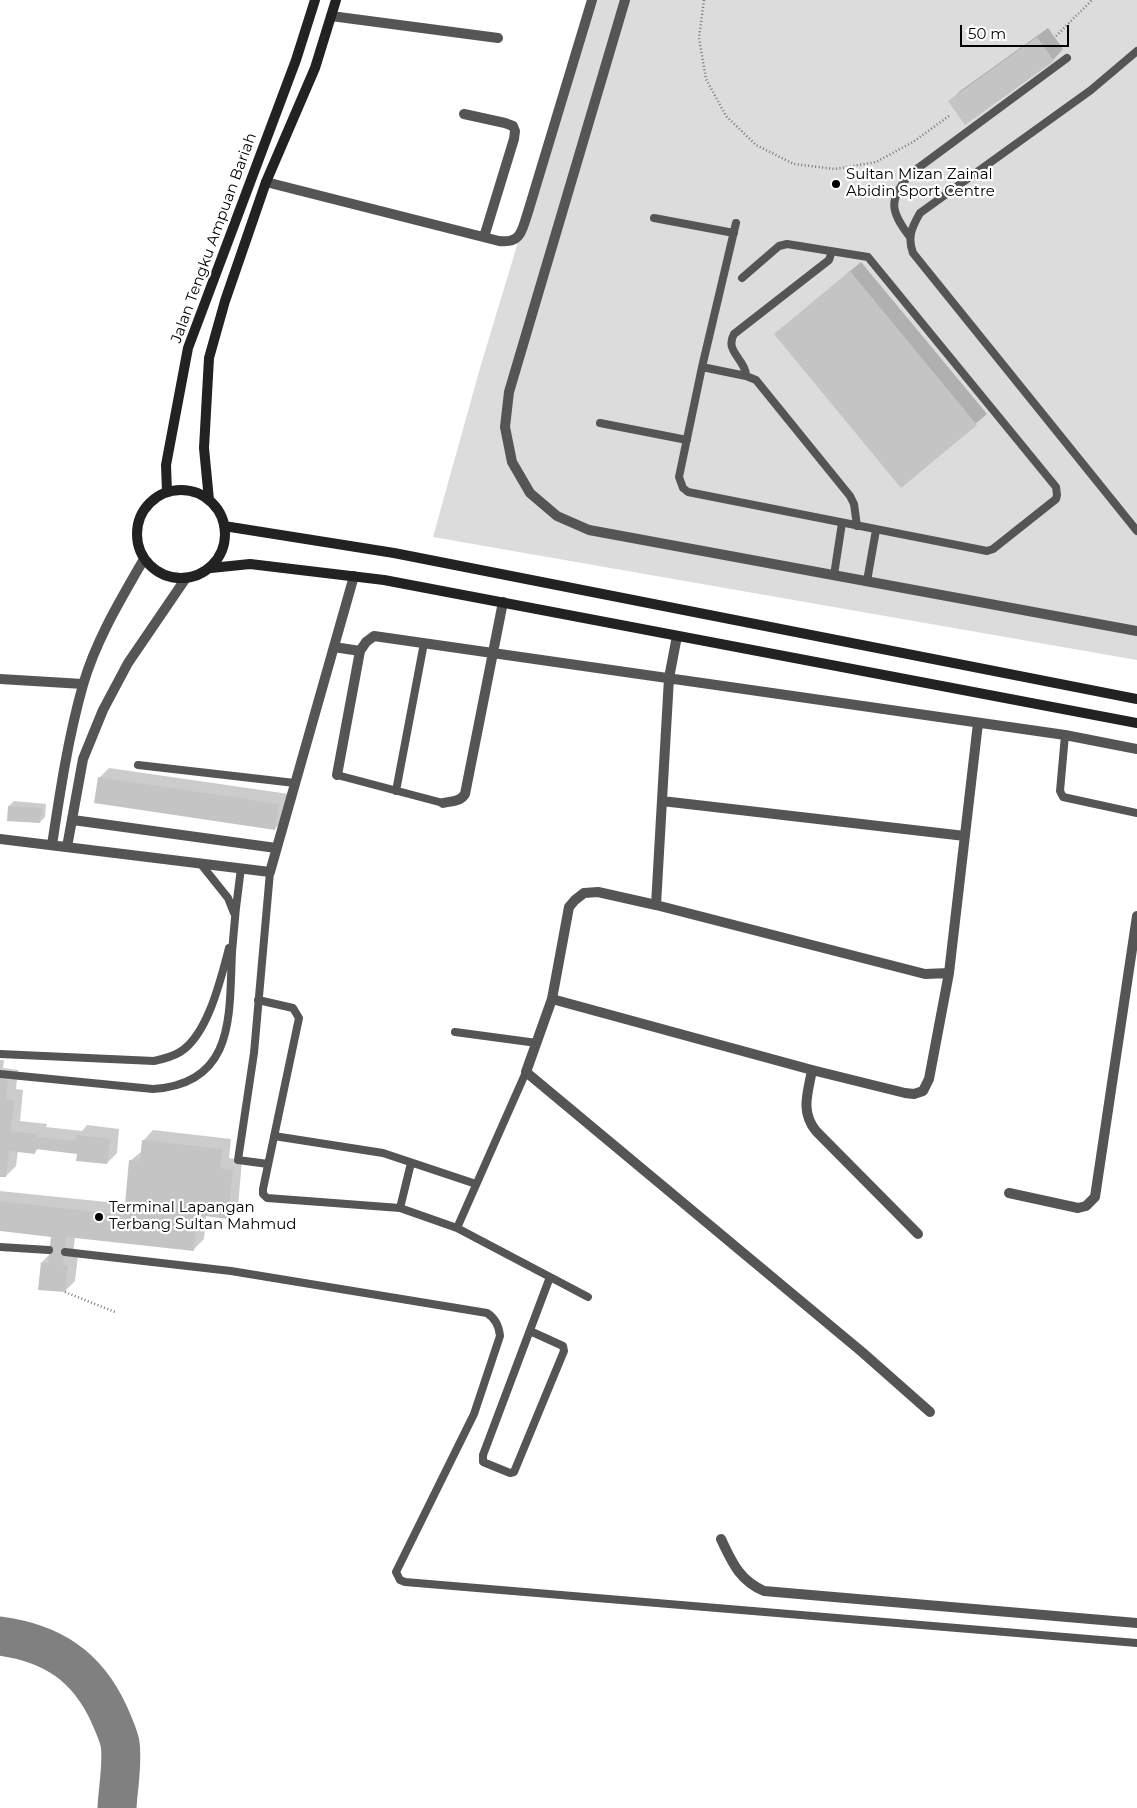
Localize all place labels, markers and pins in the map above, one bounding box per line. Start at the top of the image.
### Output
place label: Sultan Mizan Zainal Abidin Sport Centre [846,166,995,201]
marker: Sultan Mizan Zainal Abidin Sport Centre [830,178,842,190]
place label: Terminal Lapangan Terbang Sultan Mahmud [109,1199,296,1234]
marker: Terminal Lapangan Terbang Sultan Mahmud [93,1211,105,1223]

